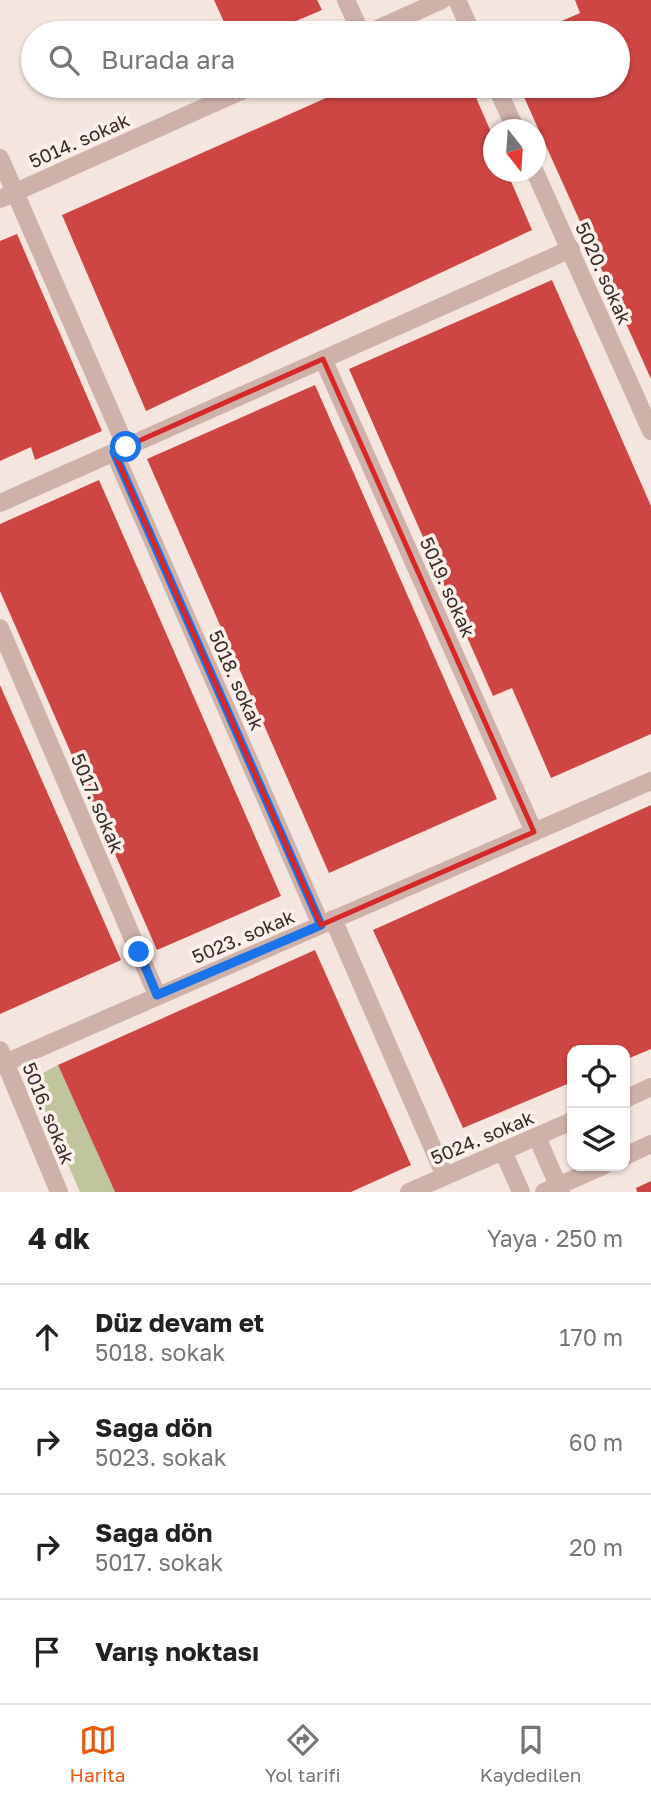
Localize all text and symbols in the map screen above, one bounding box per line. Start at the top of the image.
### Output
search box [21,21,630,98]
icon: search [45,41,83,79]
text: Burada ara [101,44,235,75]
street label: 5014. sokak [25,108,133,172]
north arrow [483,119,546,182]
street label: 5020. sokak [571,218,637,328]
route start [110,431,141,462]
street label: 5019. sokak [416,533,480,641]
street label: 5018. sokak [205,626,269,734]
street label: 5017. sokak [67,750,129,857]
street label: 5023. sokak [188,904,298,968]
route end [123,936,154,967]
map controls [567,1045,630,1171]
button: locate [567,1045,630,1108]
street label: 5016. sokak [18,1059,80,1167]
street label: 5024. sokak [427,1105,537,1169]
button: layers [567,1108,630,1171]
text: 4 dk [28,1220,90,1256]
text: Yaya · 250 m [487,1224,623,1252]
text: Düz devam et [95,1307,264,1338]
icon: ahead [28,1318,66,1356]
text: 170 m [559,1323,623,1351]
text: 5018. sokak [95,1338,225,1366]
text: Sağa dön [95,1412,212,1443]
icon: right [28,1423,66,1461]
text: 60 m [569,1428,623,1456]
text: 5023. sokak [95,1443,227,1471]
text: Sağa dön [95,1517,212,1548]
icon: right [28,1528,66,1566]
text: 20 m [569,1533,623,1561]
text: 5017. sokak [95,1548,223,1576]
icon: arrive [28,1633,66,1671]
text: Varış noktası [95,1636,259,1667]
tab: Harita [70,1721,126,1786]
tab: Yol tarifi [265,1721,341,1786]
tab: Kaydedilen [480,1721,581,1786]

